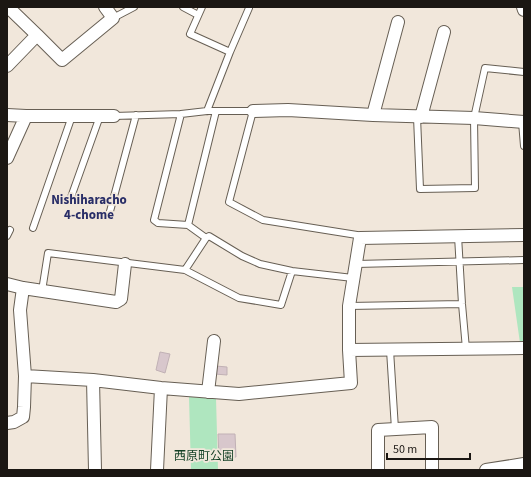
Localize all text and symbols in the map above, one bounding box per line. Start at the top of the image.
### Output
district label: Nishiharacho 4-chome [51,191,127,224]
scale bar [387,435,470,461]
text: 50 m [393,441,417,458]
park label: 西原町公園 [174,448,234,465]

